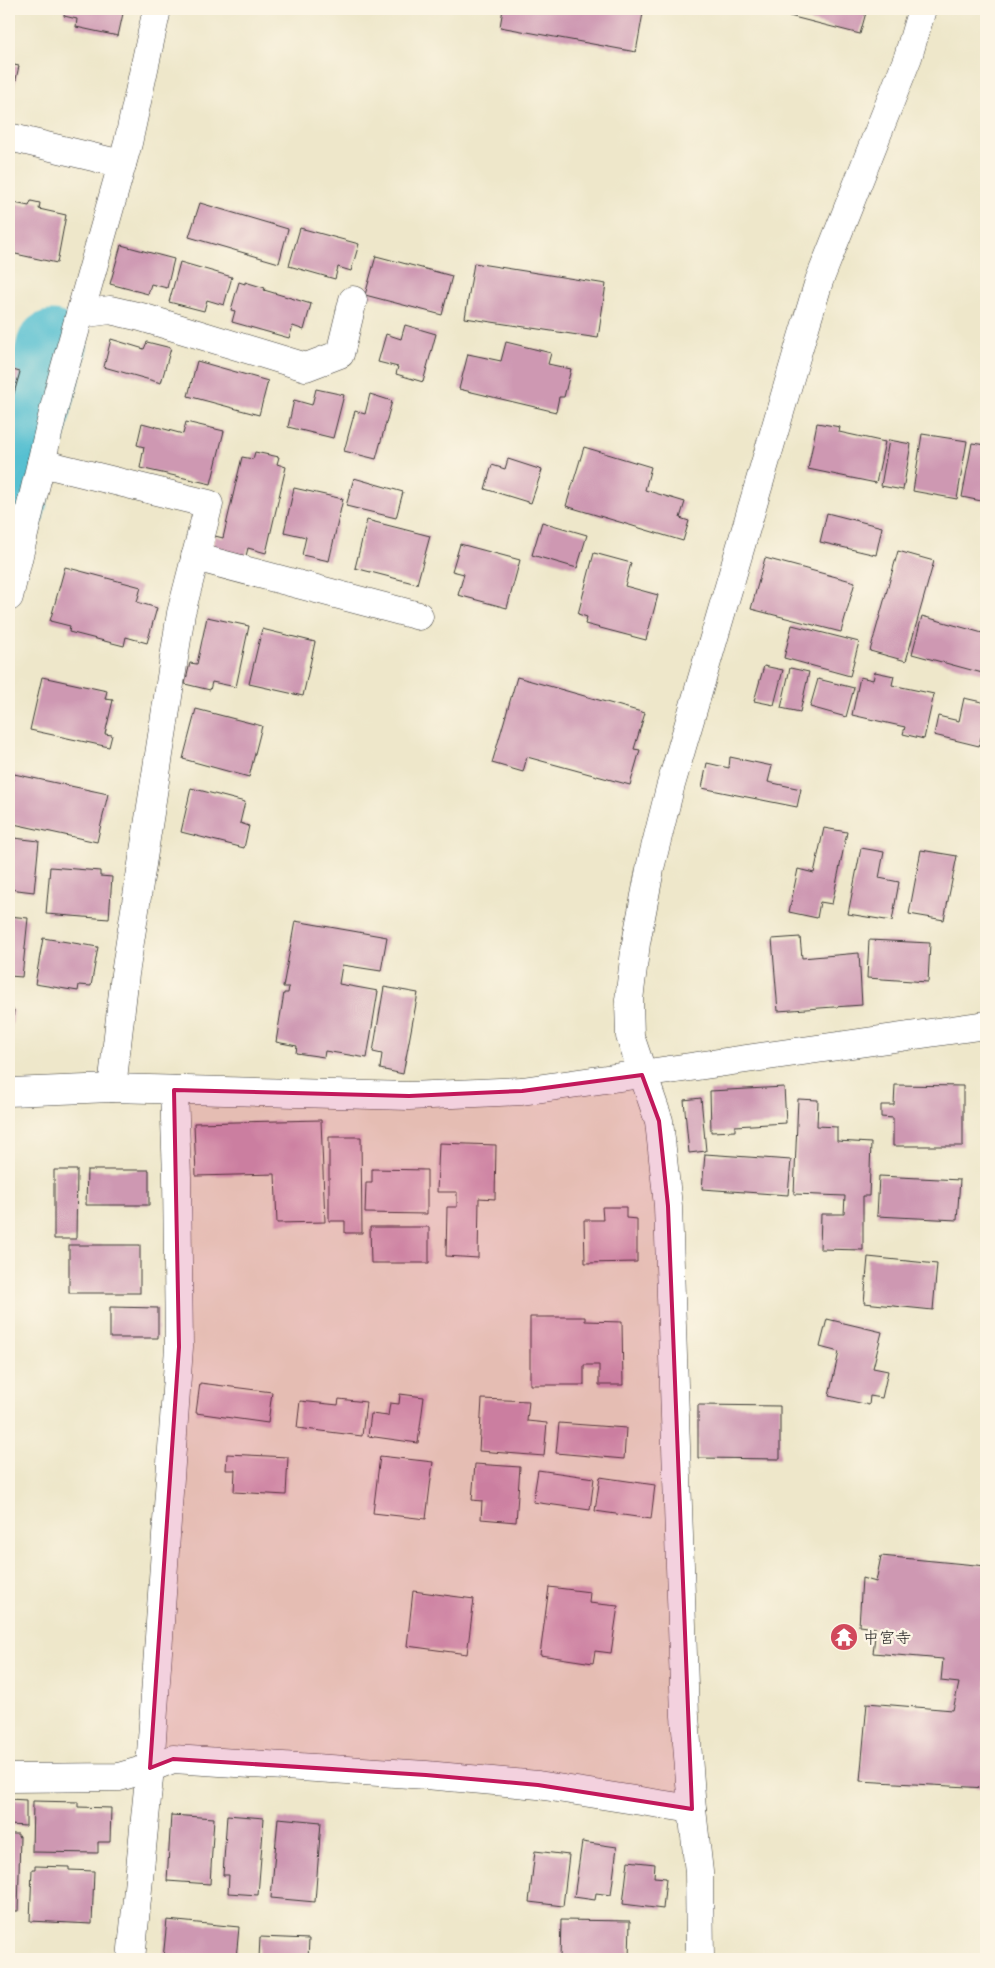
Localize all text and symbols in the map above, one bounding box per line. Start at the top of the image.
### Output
temple icon: 中宮寺 [829,1622,859,1652]
place label: 中宮寺 [863,1628,911,1649]

